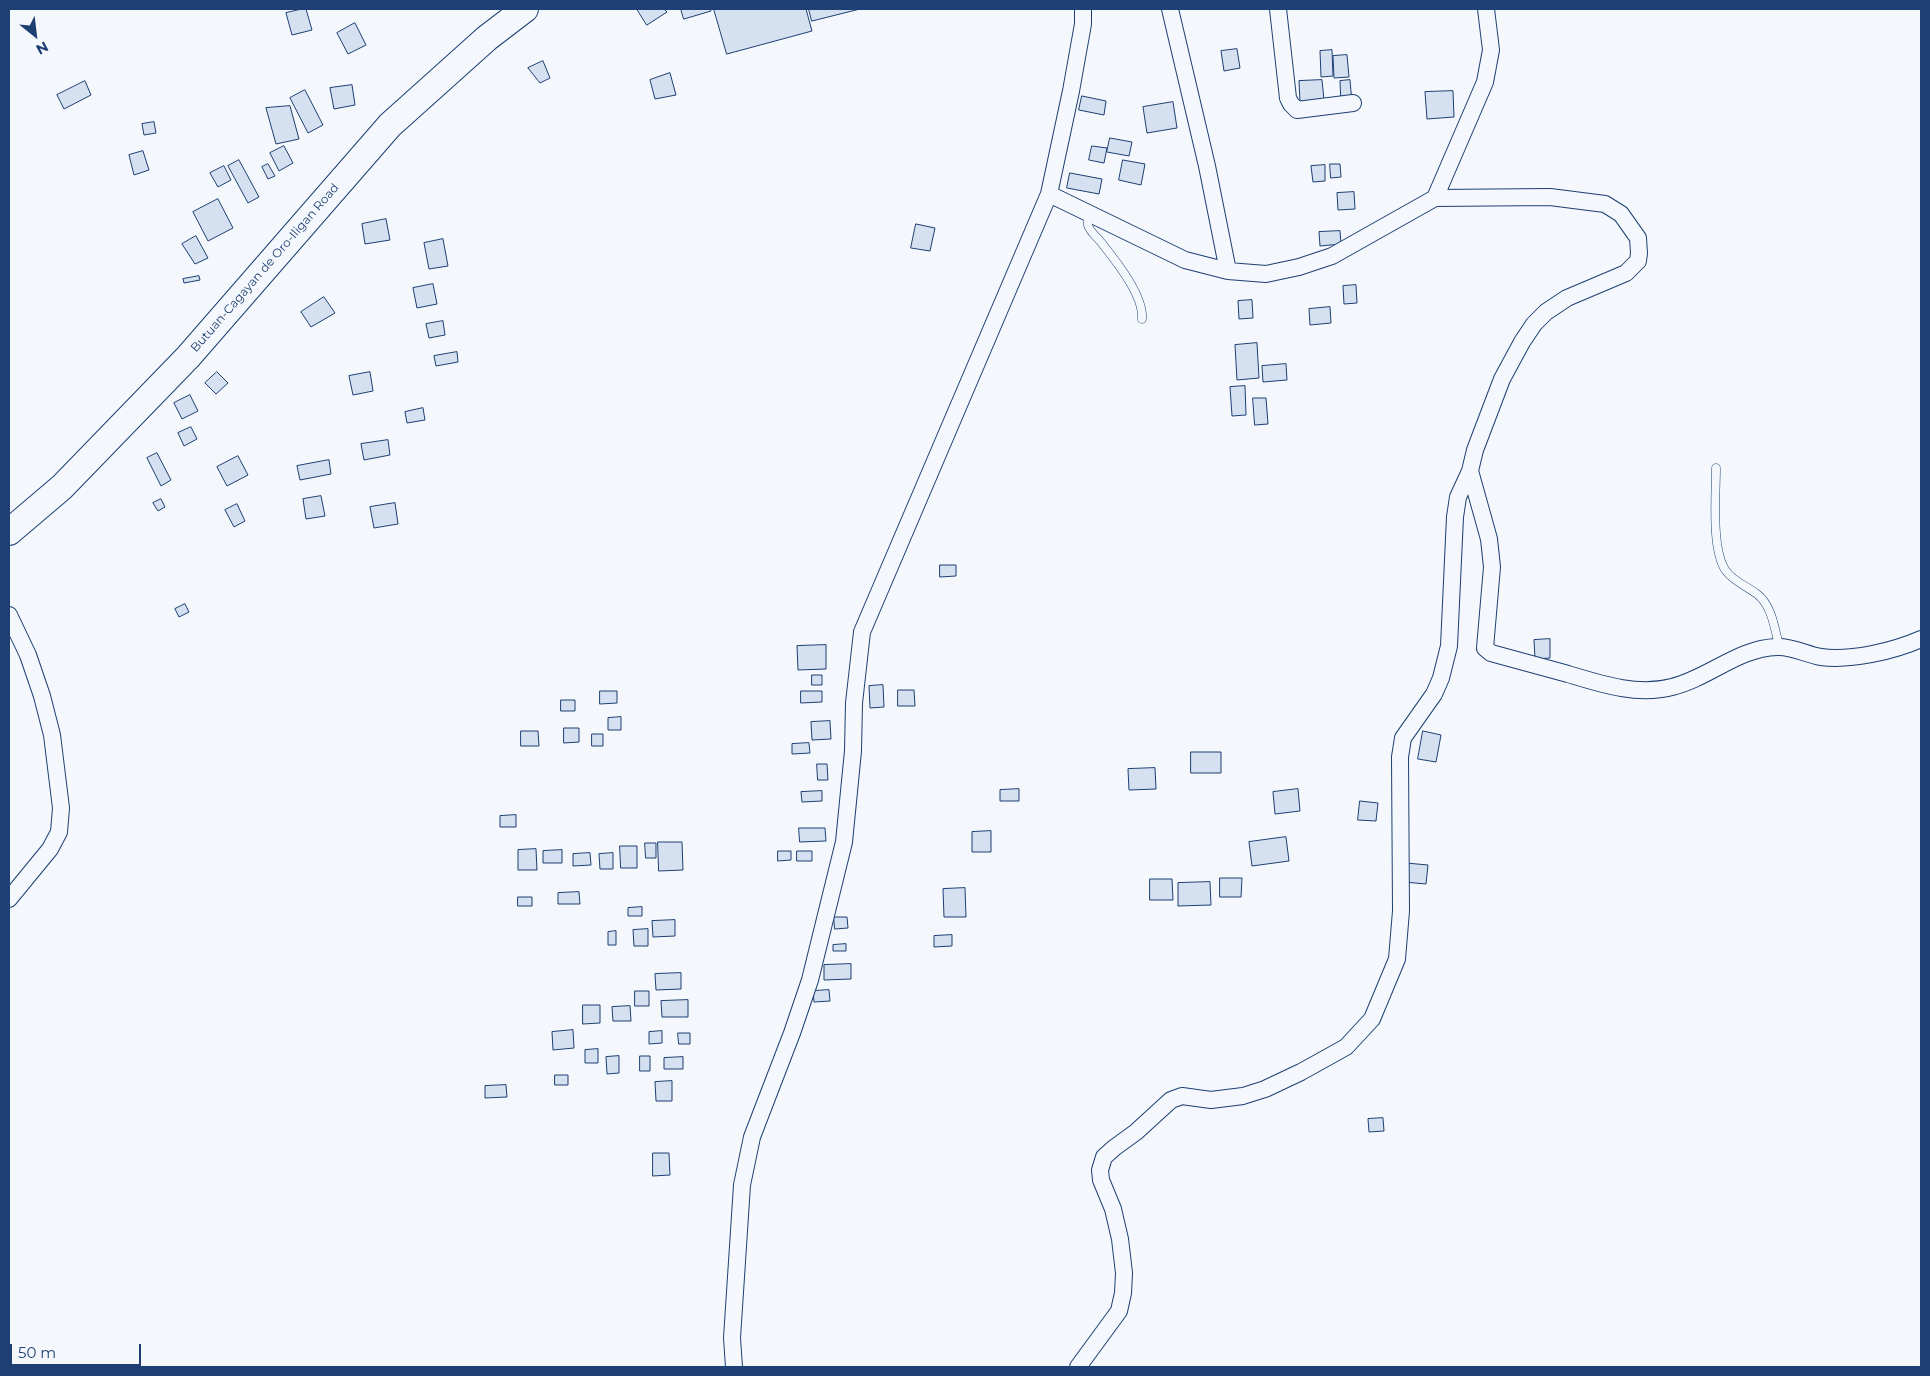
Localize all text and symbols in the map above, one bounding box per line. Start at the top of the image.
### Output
north arrow [10,10,60,60]
text: N [33,38,52,59]
street label: Butuan-Cagayan de Oro-Iligan Road [188,181,342,355]
scale bar [12,1334,144,1366]
text: 50 m [18,1343,56,1362]

